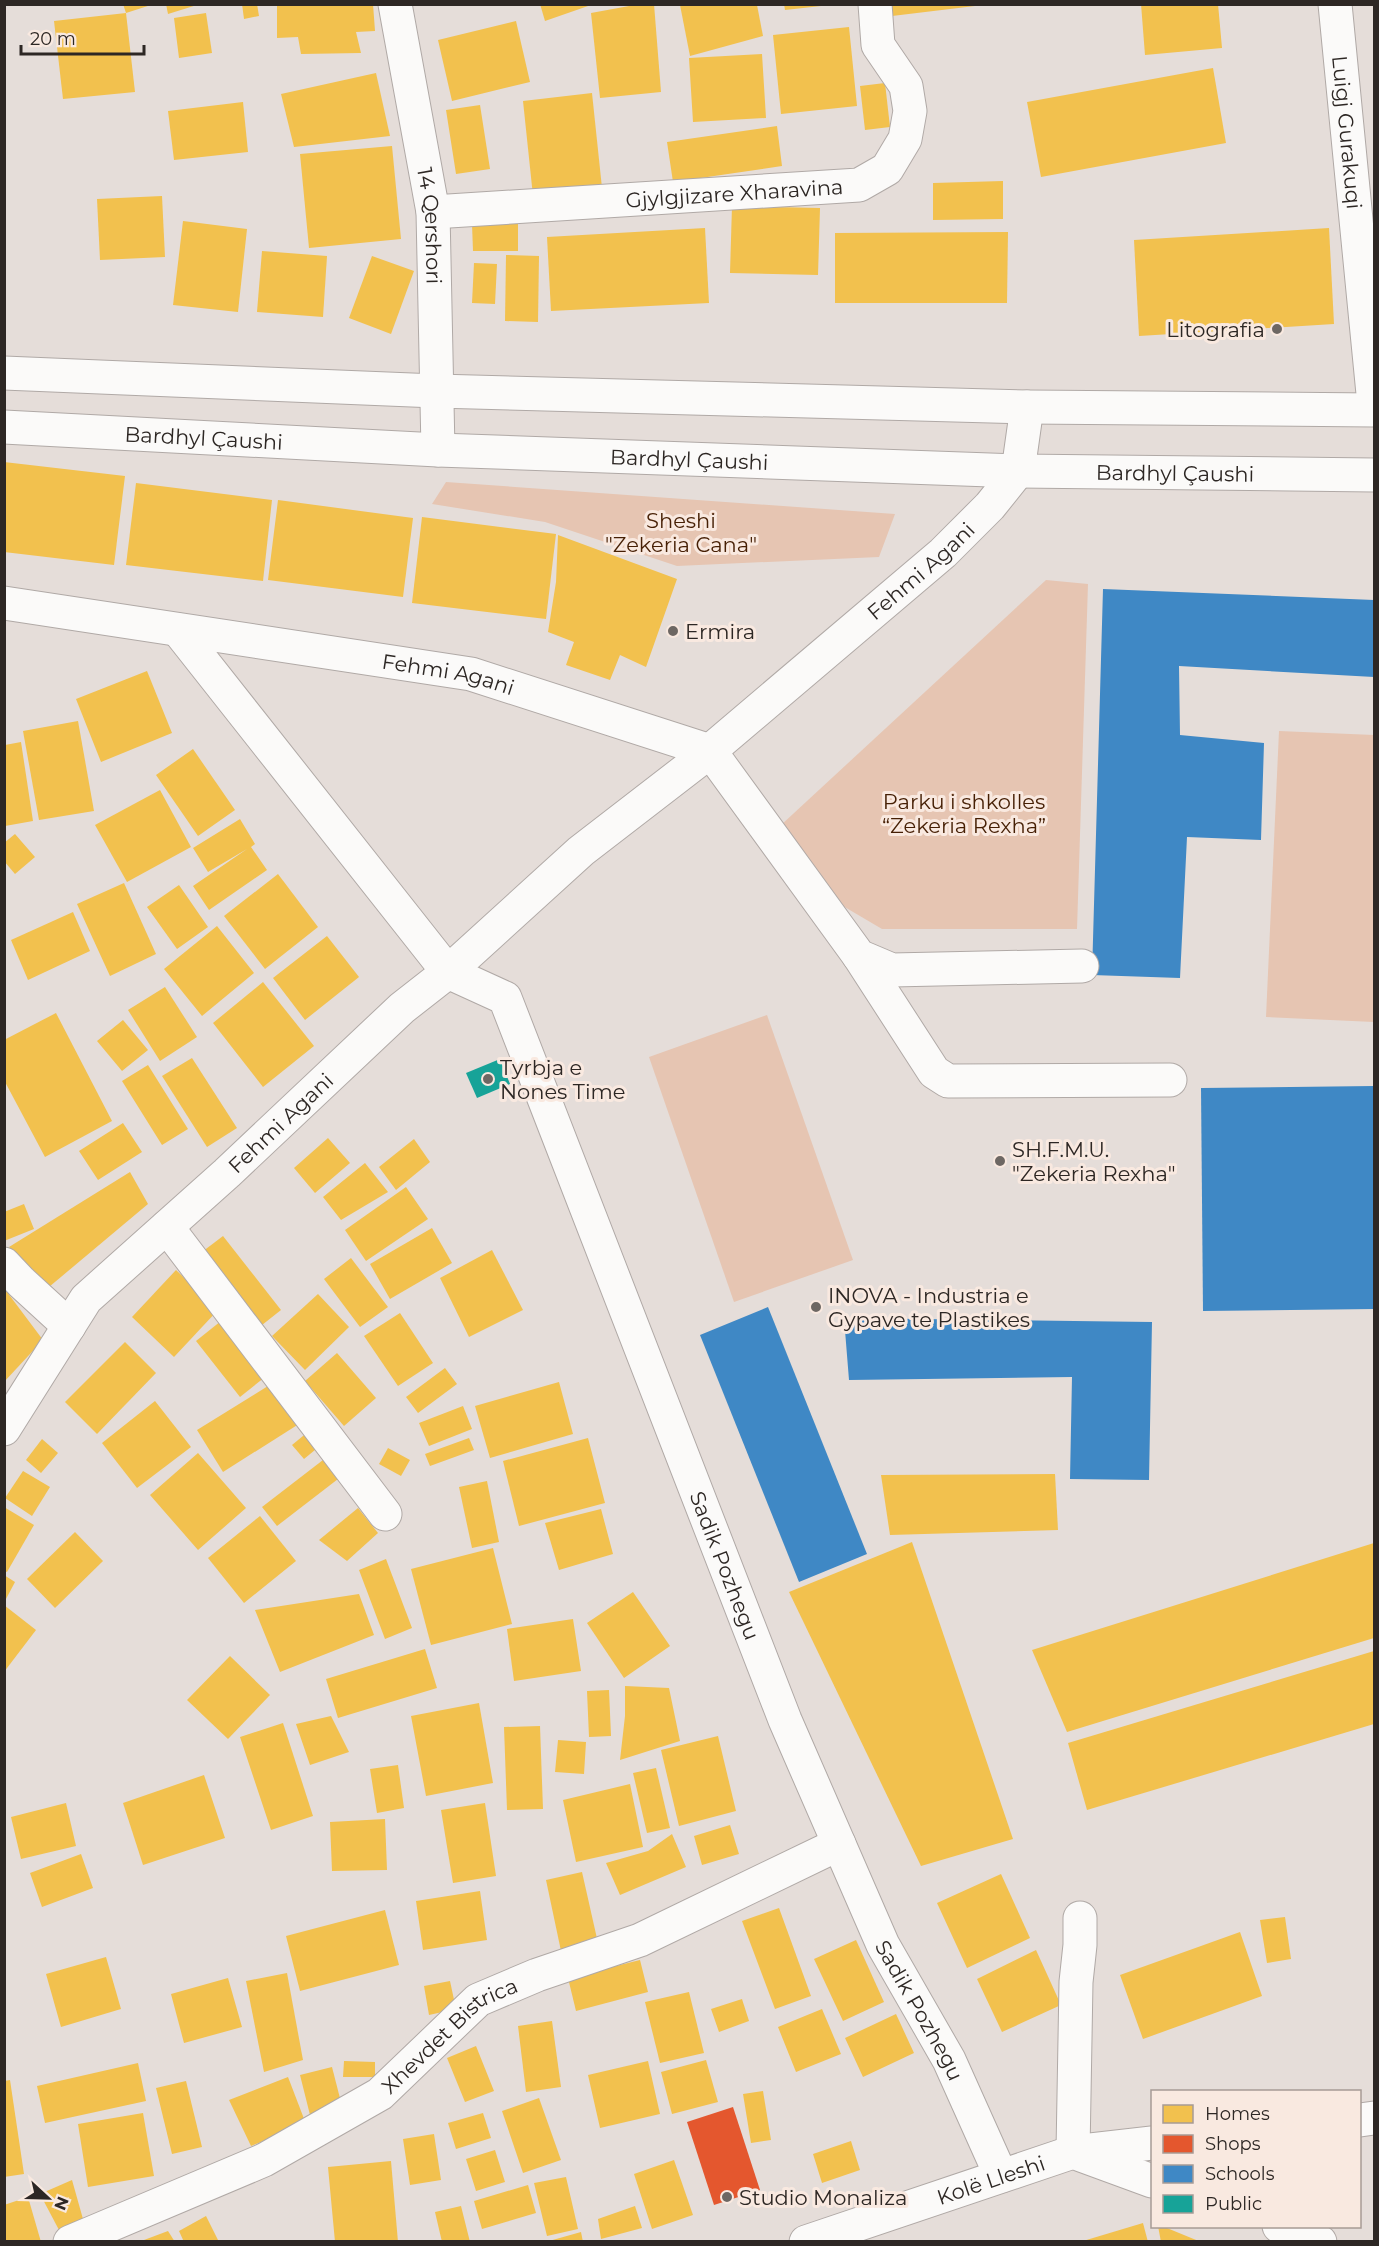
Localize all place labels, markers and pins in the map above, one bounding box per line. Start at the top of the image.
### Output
place label: Litografia [1166,317,1265,342]
marker: Litografia [1270,322,1284,336]
place label: Ermira [685,619,755,644]
marker: Ermira [666,624,680,638]
place label: Tyrbja e Nones Time [500,1055,626,1104]
marker: Tyrbja e Nones Time [481,1072,495,1086]
place label: SH.F.M.U. "Zekeria Rexha" [1012,1137,1176,1186]
marker: SH.F.M.U. "Zekeria Rexha" [993,1154,1007,1168]
place label: INOVA - Industria e Gypave te Plastikes [828,1283,1030,1332]
marker: INOVA - Industria e Gypave te Plastikes [809,1300,823,1314]
place label: Studio Monaliza [739,2185,907,2210]
marker: Studio Monaliza [720,2190,734,2204]

